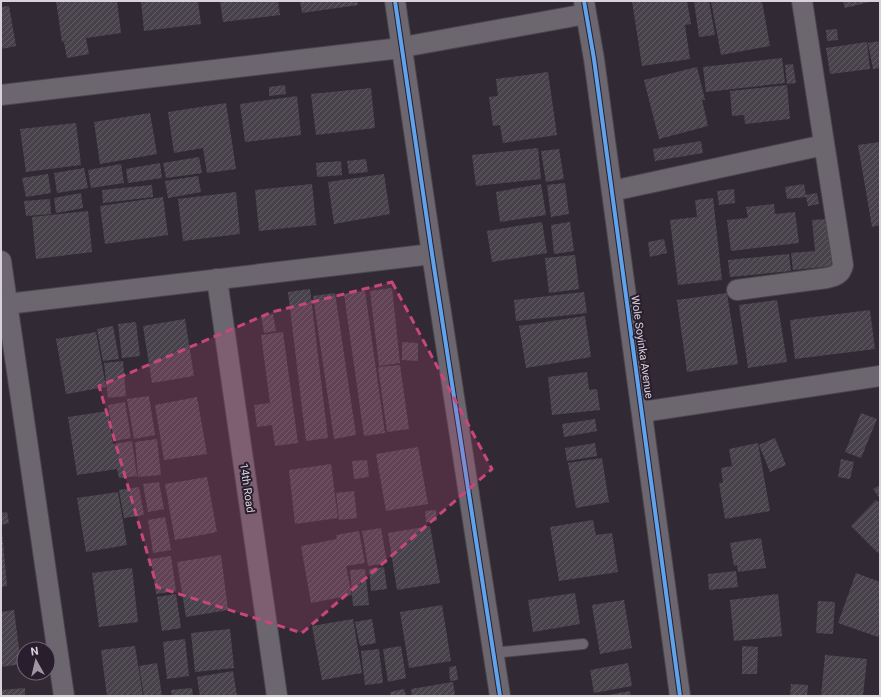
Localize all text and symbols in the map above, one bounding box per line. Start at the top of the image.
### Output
street label: Wole Soyinka Avenue [628,295,656,400]
street label: 14th Road [237,462,257,514]
north arrow [16,641,56,681]
text: N [30,645,40,659]

